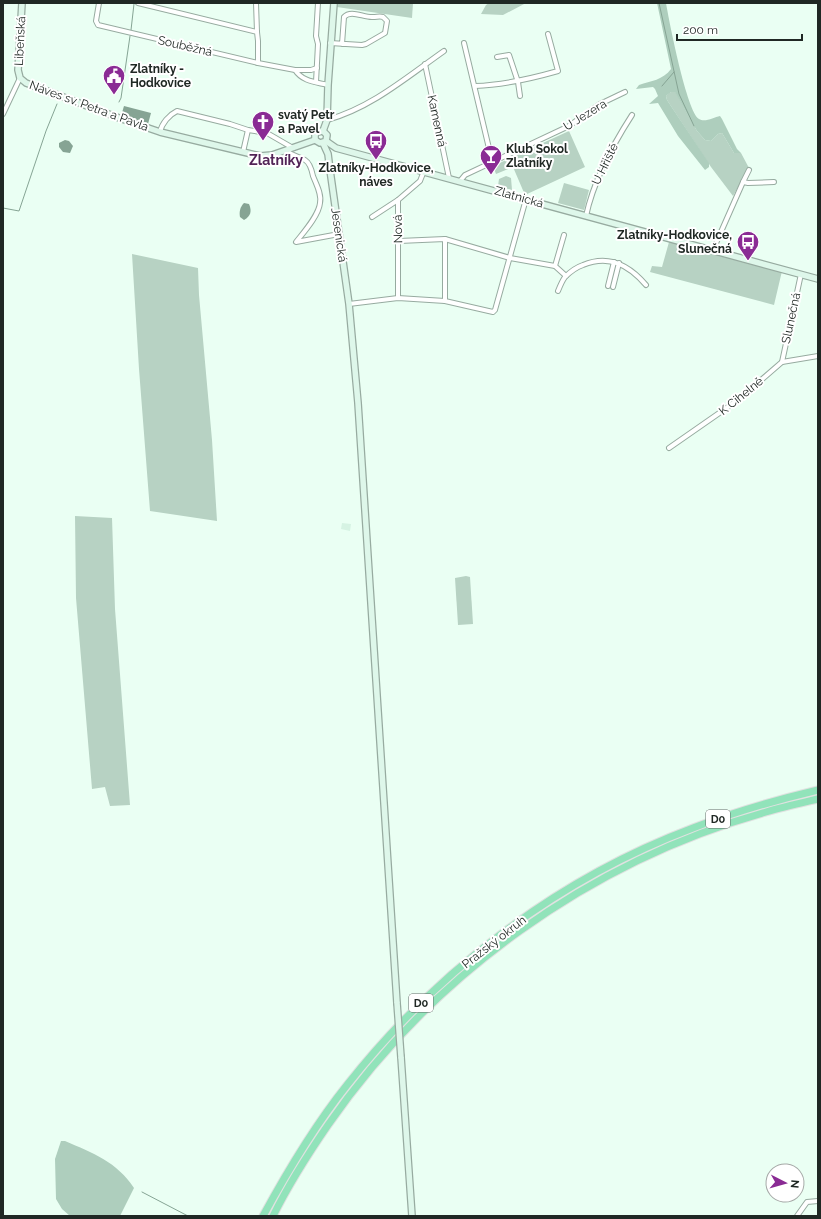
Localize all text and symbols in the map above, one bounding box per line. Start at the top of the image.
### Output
street label: Libeňská [12,16,28,66]
scale bar [677,16,802,42]
text: 200 m [683,23,718,37]
street label: Souběžná [156,33,214,59]
place label: Zlatníky - Hodkovice [130,62,191,90]
public building icon: Zlatníky - Hodkovice [101,63,127,96]
street label: Náves sv. Petra a Pavla [27,78,151,134]
street label: Kamenná [425,94,449,148]
street label: U Jezera [561,96,609,134]
place label: svatý Petr a Pavel [278,108,335,136]
church icon: svatý Petr a Pavel [250,109,276,142]
bus stop icon: Zlatníky-Hodkovice, náves [363,128,389,161]
street label: U Hřiště [589,141,621,187]
place label: Klub Sokol Zlatníky [506,142,568,170]
bar icon: Klub Sokol Zlatníky [478,143,504,176]
district label: Zlatníky [249,152,303,168]
place label: Zlatníky-Hodkovice, náves [319,161,434,189]
street label: Zlatnická [493,183,545,211]
street label: Jesenická [328,207,350,263]
street label: Nová [391,214,405,244]
place label: Zlatníky-Hodkovice, Slunečná [617,228,732,256]
bus stop icon: Zlatníky-Hodkovice, Slunečná [735,229,761,262]
street label: Slunečná [779,291,803,345]
street label: K Cihelně [716,374,766,418]
road number: D0 [706,810,730,828]
street label: Pražský okruh [459,913,529,971]
road number: D0 [409,994,433,1012]
north arrow [765,1163,805,1203]
text: N [788,1179,801,1189]

